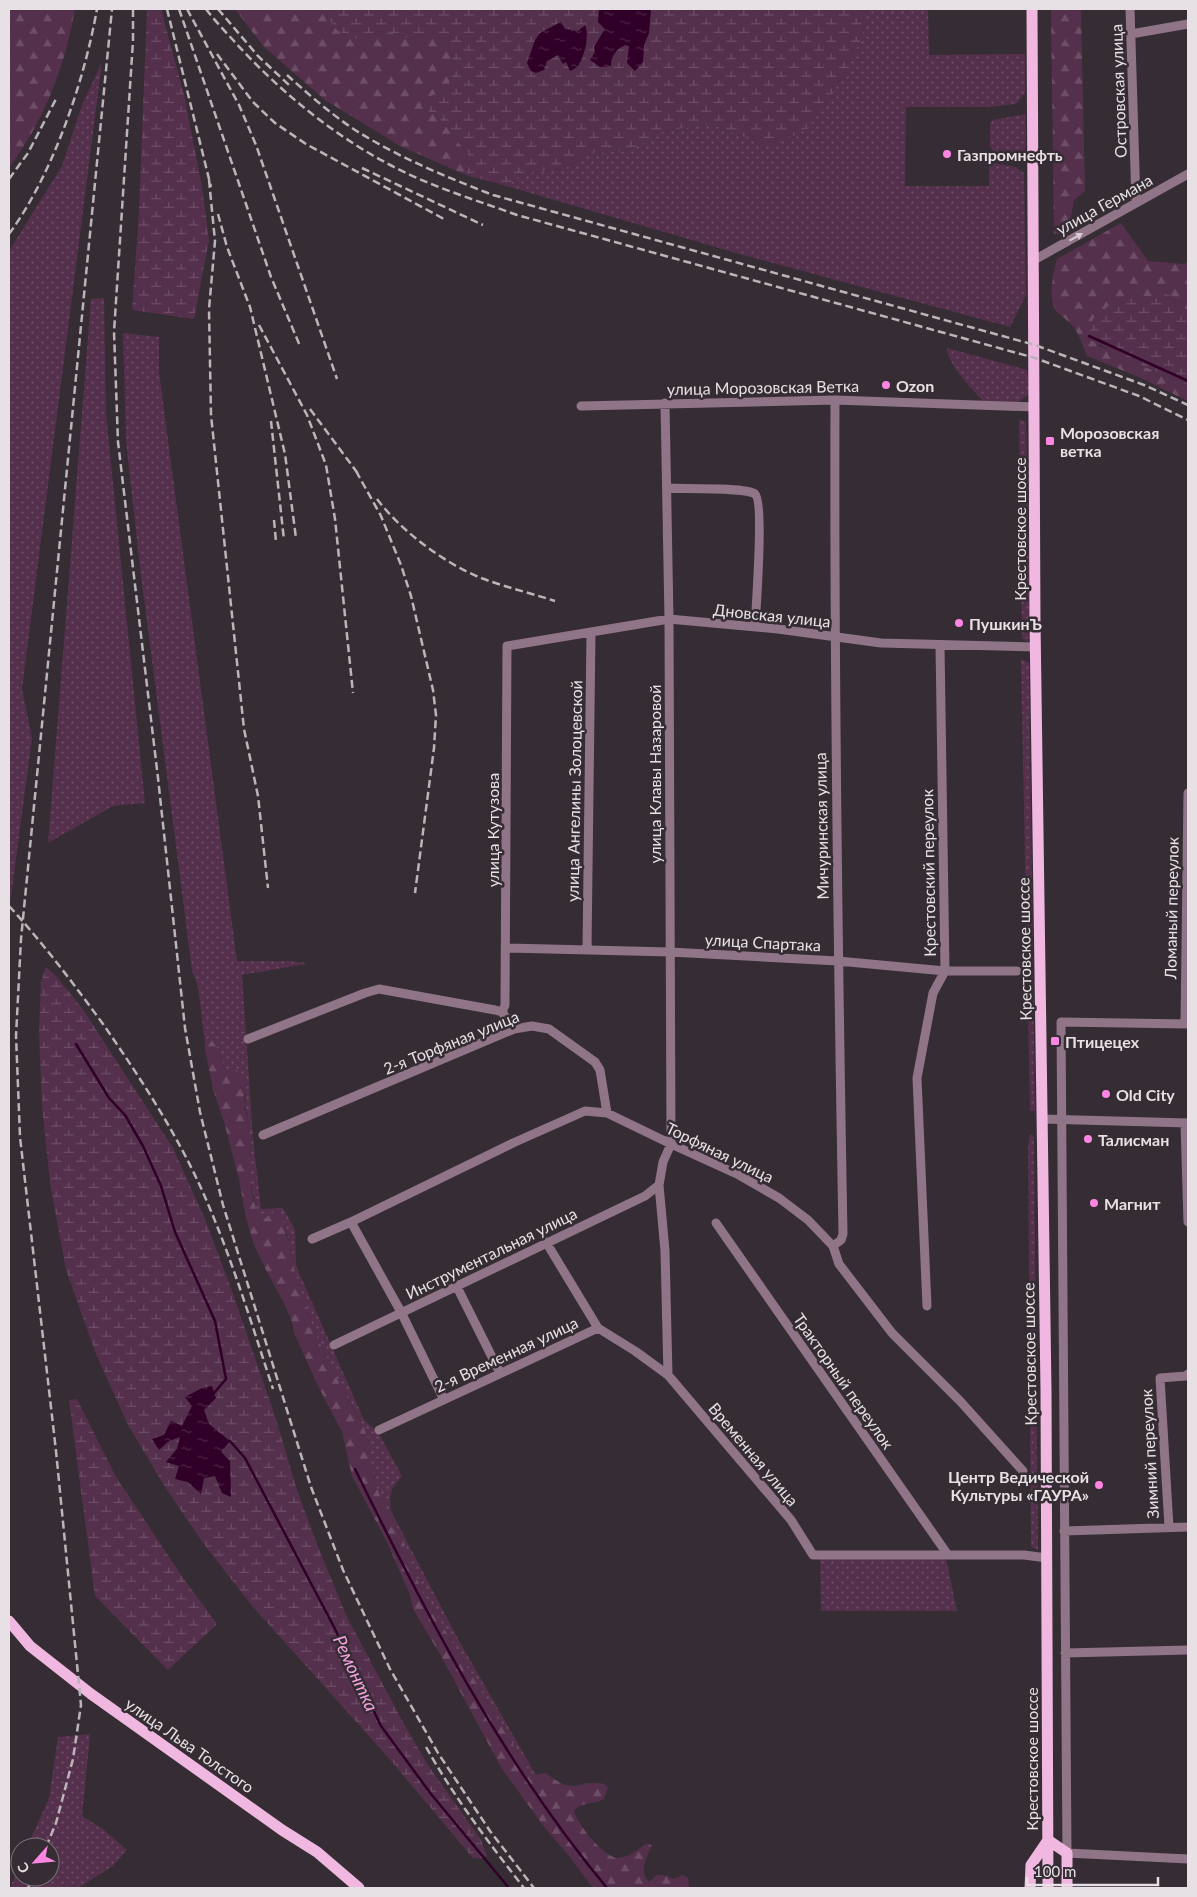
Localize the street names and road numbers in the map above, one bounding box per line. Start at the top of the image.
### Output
street label: Островская улица [1106,24,1130,158]
street label: улица Германа [1052,170,1156,238]
street label: улица Морозовская Ветка [667,376,859,398]
street label: Крестовское шоссе [1010,457,1029,601]
street label: Дновская улица [712,599,832,631]
street label: улица Ангелины Золоцевской [563,680,585,902]
street label: улица Клавы Назаровой [645,685,664,863]
street label: Мичуринская улица [810,752,832,900]
street label: улица Кутузова [483,773,502,887]
street label: Крестовский переулок [917,788,939,957]
street label: Ломаный переулок [1160,836,1182,980]
street label: Крестовское шоссе [1013,877,1035,1021]
street label: улица Спартака [704,929,822,955]
street label: 2-я Торфяная улица [380,1006,522,1078]
street label: Торфяная улица [663,1118,777,1186]
street label: Инструментальная улица [402,1203,580,1303]
street label: Крестовское шоссе [1018,1282,1040,1426]
street label: Тракторный переулок [790,1309,898,1453]
street label: 2-я Временная улица [431,1312,581,1396]
street label: Зимний переулок [1136,1388,1162,1519]
street label: Временная улица [705,1398,803,1510]
street label: Крестовское шоссе [1022,1687,1041,1831]
street label: улица Льва Толстого [122,1694,258,1796]

